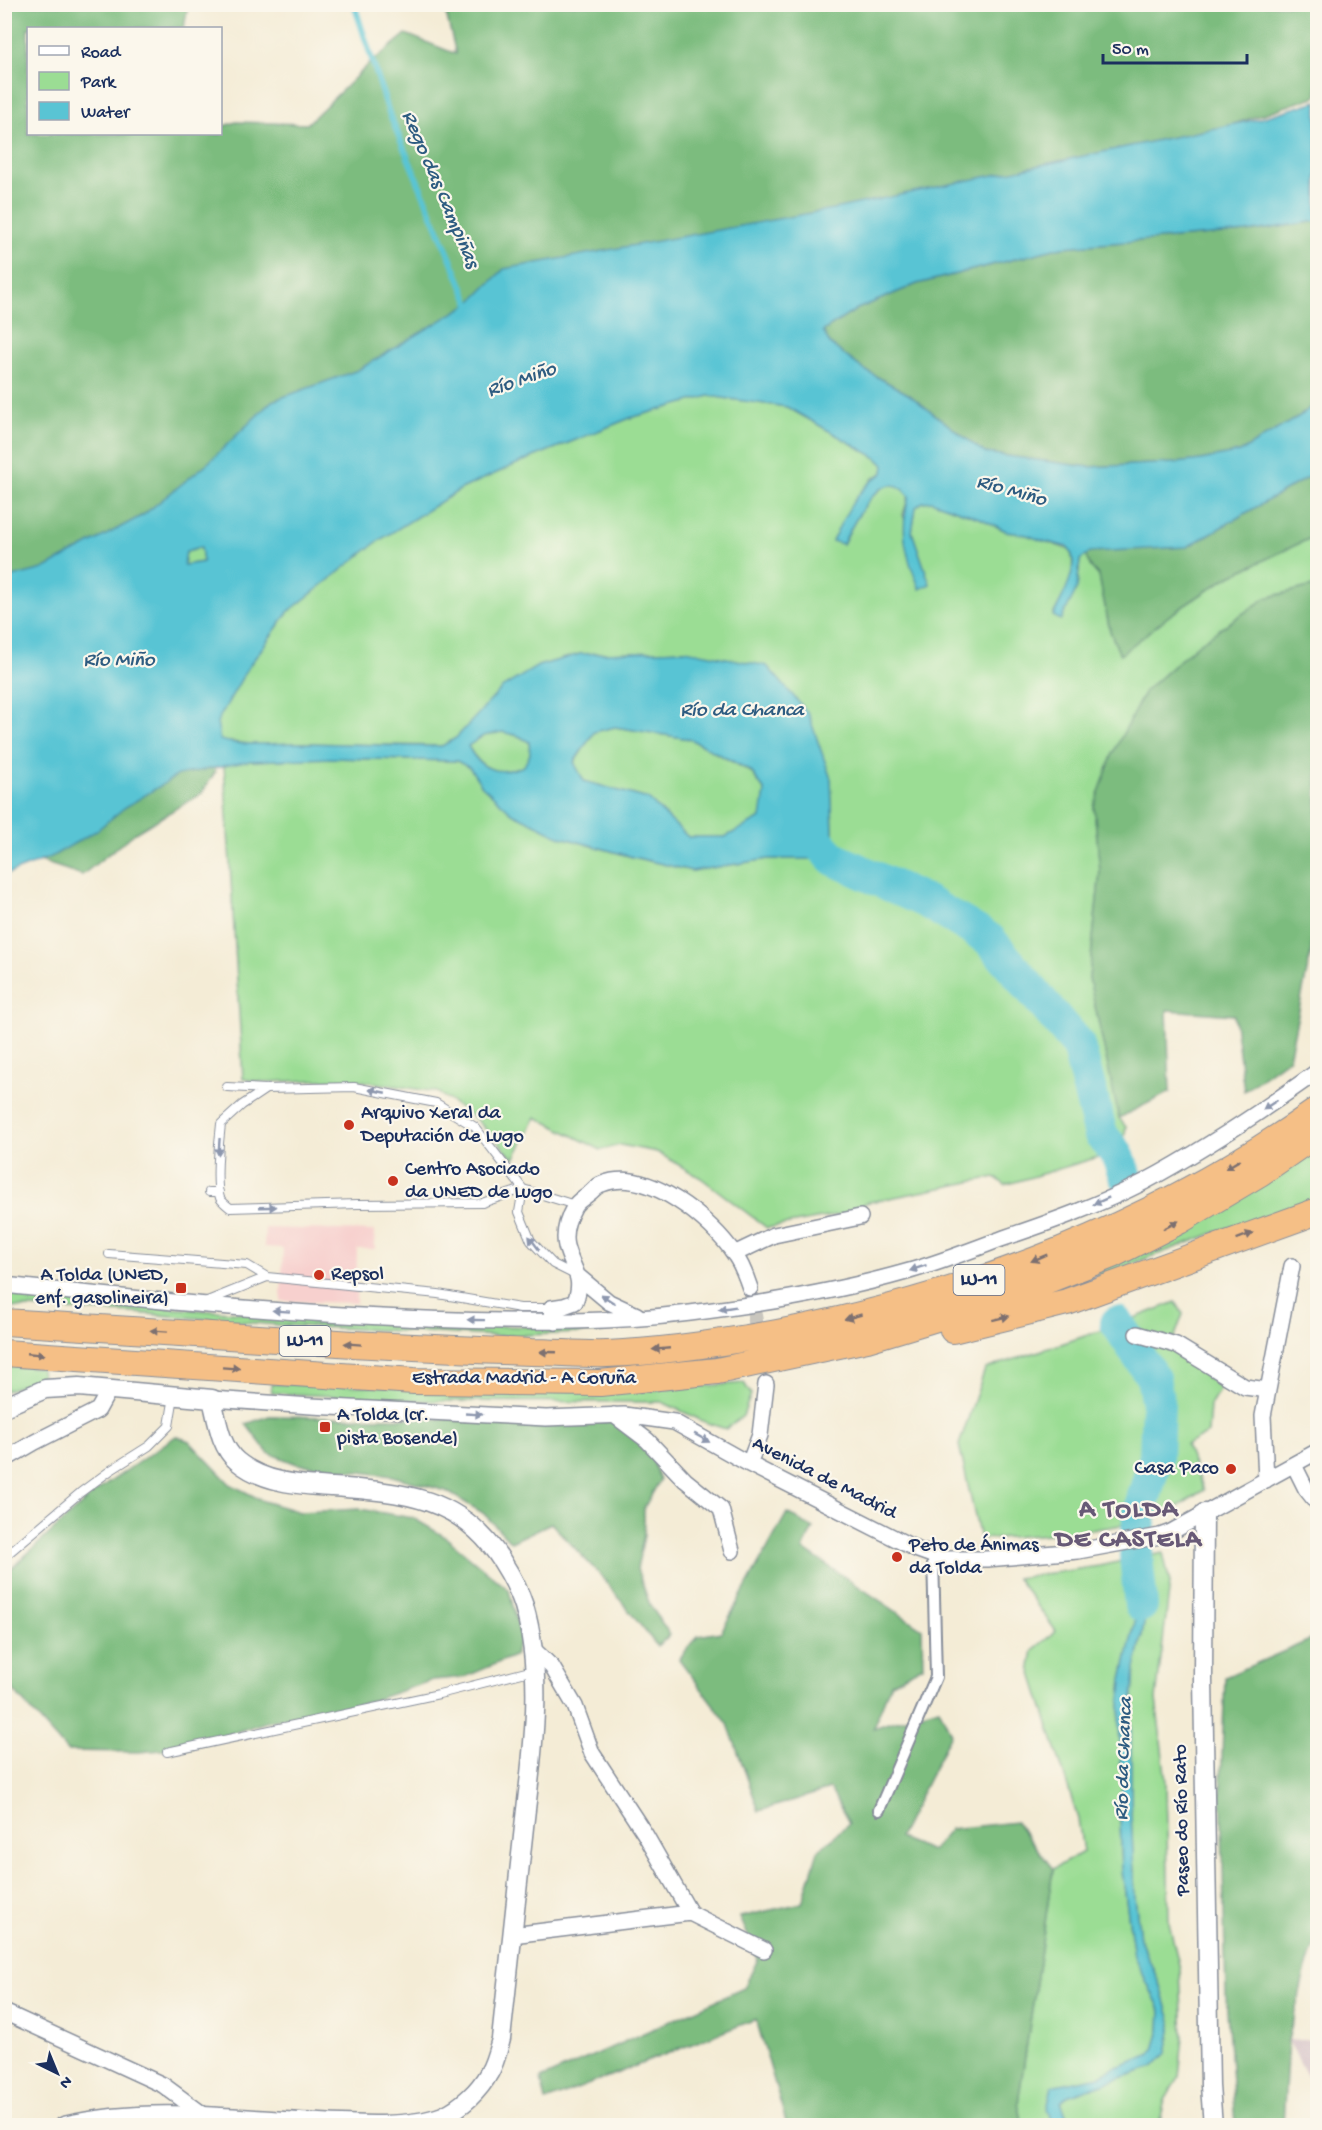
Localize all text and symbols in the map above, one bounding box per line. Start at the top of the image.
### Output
legend [27,27,222,135]
scale bar [1103,27,1247,65]
text: 50 m [1112,40,1149,61]
text: Road [81,43,122,64]
text: Park [80,73,117,94]
text: Water [81,103,131,124]
water label: Rego das Campiñas [395,108,484,275]
water label: Río Miño [484,357,561,404]
water label: Río Miño [973,470,1050,514]
water label: Río Miño [83,649,156,674]
water label: Río da Chanca [680,699,805,724]
one-way arrow [368,1086,387,1095]
one-way arrow [1262,1099,1278,1110]
place label: Arquivo Xeral da Deputación de Lugo [359,1103,524,1149]
marker: Arquivo Xeral da Deputación de Lugo [342,1118,356,1132]
one-way arrow [214,1137,224,1156]
place label: Centro Asociado da UNED de Lugo [405,1159,553,1205]
one-way arrow [1225,1159,1241,1170]
marker: Centro Asociado da UNED de Lugo [386,1174,400,1188]
one-way arrow [1091,1196,1109,1206]
one-way arrow [258,1202,277,1212]
one-way arrow [1162,1221,1179,1230]
one-way arrow [1236,1231,1254,1241]
one-way arrow [529,1235,541,1250]
one-way arrow [1029,1253,1047,1263]
place label: Repsol [331,1264,384,1287]
one-way arrow [909,1264,927,1274]
place label: A Tolda (UNED, enf. gasolineira) [35,1265,169,1311]
road number: LU-11 [954,1265,1004,1295]
marker: Repsol [312,1268,326,1282]
marker: A Tolda (UNED, enf. gasolineira) [174,1281,188,1295]
one-way arrow [600,1294,616,1305]
one-way arrow [717,1303,736,1312]
one-way arrow [272,1306,291,1315]
one-way arrow [844,1313,862,1322]
one-way arrow [992,1313,1010,1323]
one-way arrow [467,1315,486,1325]
road number: LU-11 [280,1326,330,1356]
one-way arrow [149,1327,168,1336]
one-way arrow [344,1339,363,1348]
one-way arrow [651,1344,670,1354]
one-way arrow [539,1347,558,1357]
one-way arrow [27,1349,46,1359]
one-way arrow [222,1363,241,1373]
street label: Estrada Madrid - A Coruña [412,1368,637,1391]
place label: A Tolda (cr. pista Bosende) [336,1405,458,1451]
one-way arrow [465,1410,484,1419]
marker: A Tolda (cr. pista Bosende) [318,1420,332,1434]
one-way arrow [694,1433,711,1443]
street label: Avenida de Madrid [748,1433,902,1526]
place label: Casa Paco [1135,1458,1219,1481]
marker: Casa Paco [1224,1462,1238,1476]
district label: A TOLDA DE CASTELA [1054,1496,1203,1557]
place label: Peto de Ánimas da Tolda [908,1533,1039,1581]
marker: Peto de Ánimas da Tolda [890,1550,904,1564]
water label: Río da Chanca [1110,1696,1140,1821]
street label: Paseo do Río Rato [1170,1744,1196,1897]
north arrow [27,2043,87,2103]
text: N [54,2071,75,2092]

